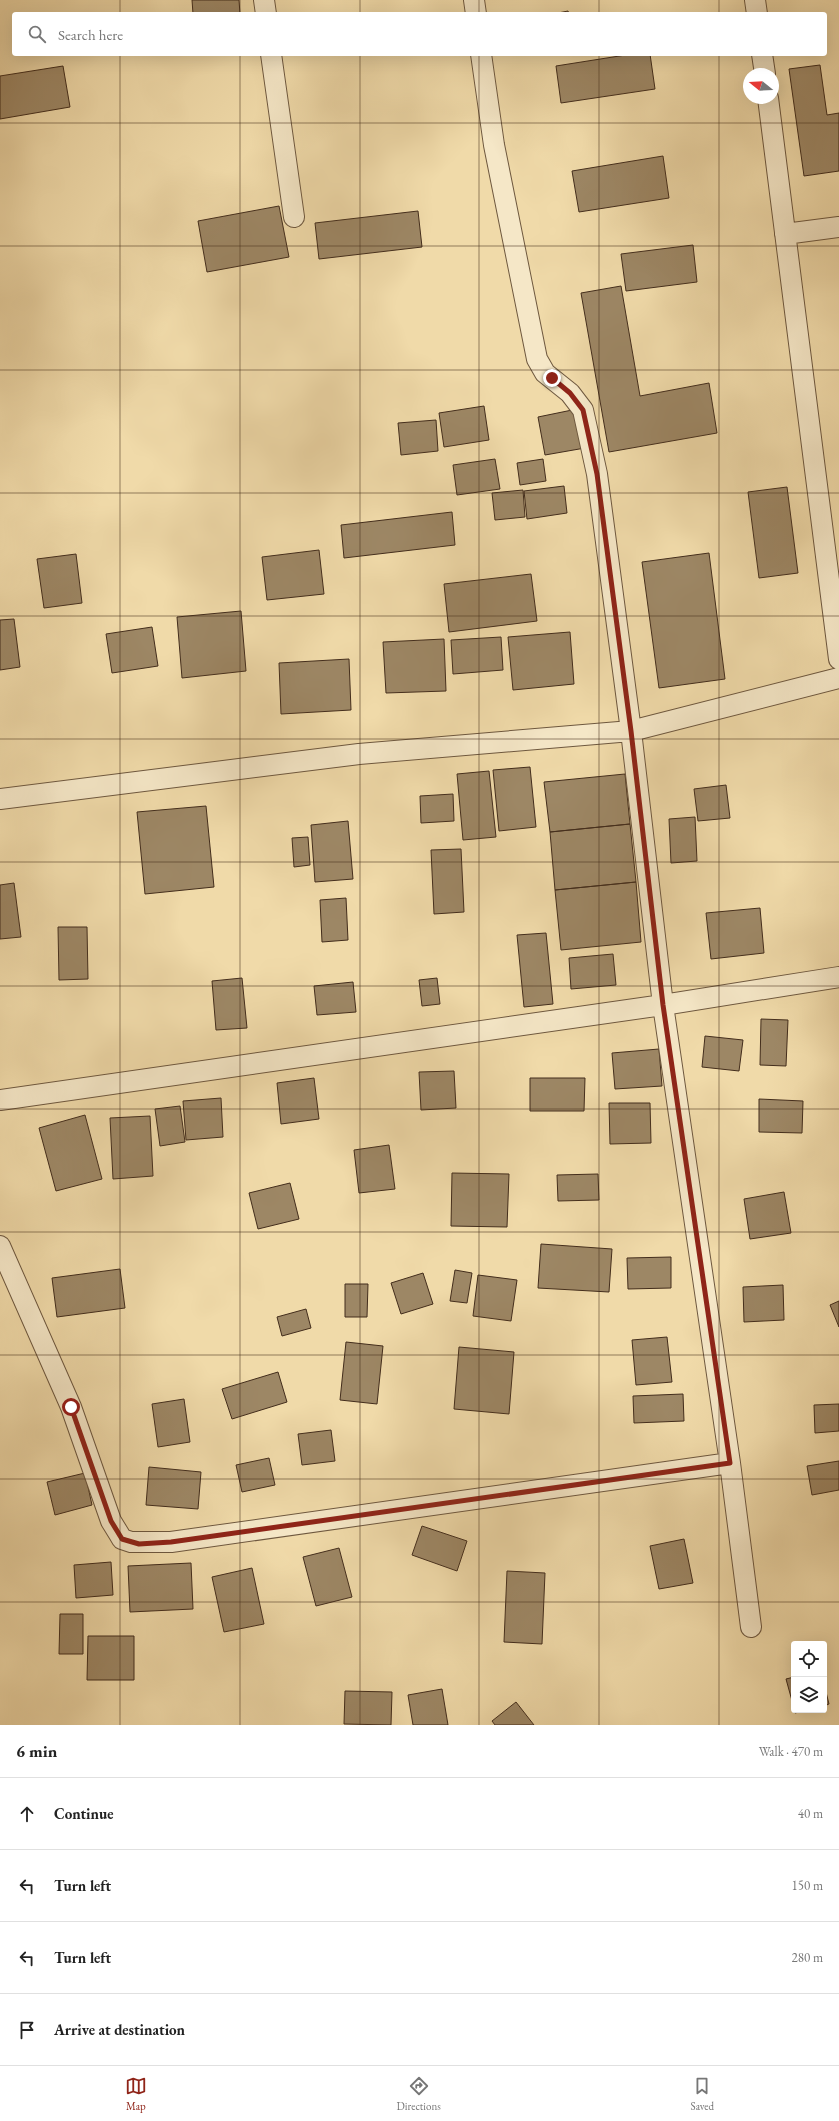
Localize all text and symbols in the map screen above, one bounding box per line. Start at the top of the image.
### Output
search box [12,12,827,56]
icon: search [26,23,48,45]
text: Search here [58,25,123,44]
north arrow [743,68,779,104]
route end [543,369,561,387]
route start [62,1398,80,1416]
map controls [791,1641,827,1713]
button: locate [791,1641,827,1677]
button: layers [791,1677,827,1713]
text: 6 min [16,1740,57,1762]
text: Walk · 470 m [759,1743,823,1760]
icon: ahead [16,1803,38,1825]
text: Continue [54,1804,114,1823]
text: 40 m [798,1805,823,1822]
icon: left [16,1875,38,1897]
text: Turn left [54,1876,111,1895]
text: 150 m [792,1877,823,1894]
icon: left [16,1947,38,1969]
text: Turn left [54,1948,111,1967]
text: 280 m [792,1949,823,1966]
icon: arrive [16,2019,38,2041]
text: Arrive at destination [54,2020,185,2039]
tab: Map [125,2075,147,2113]
tab: Directions [397,2075,441,2113]
tab: Saved [691,2075,714,2113]

